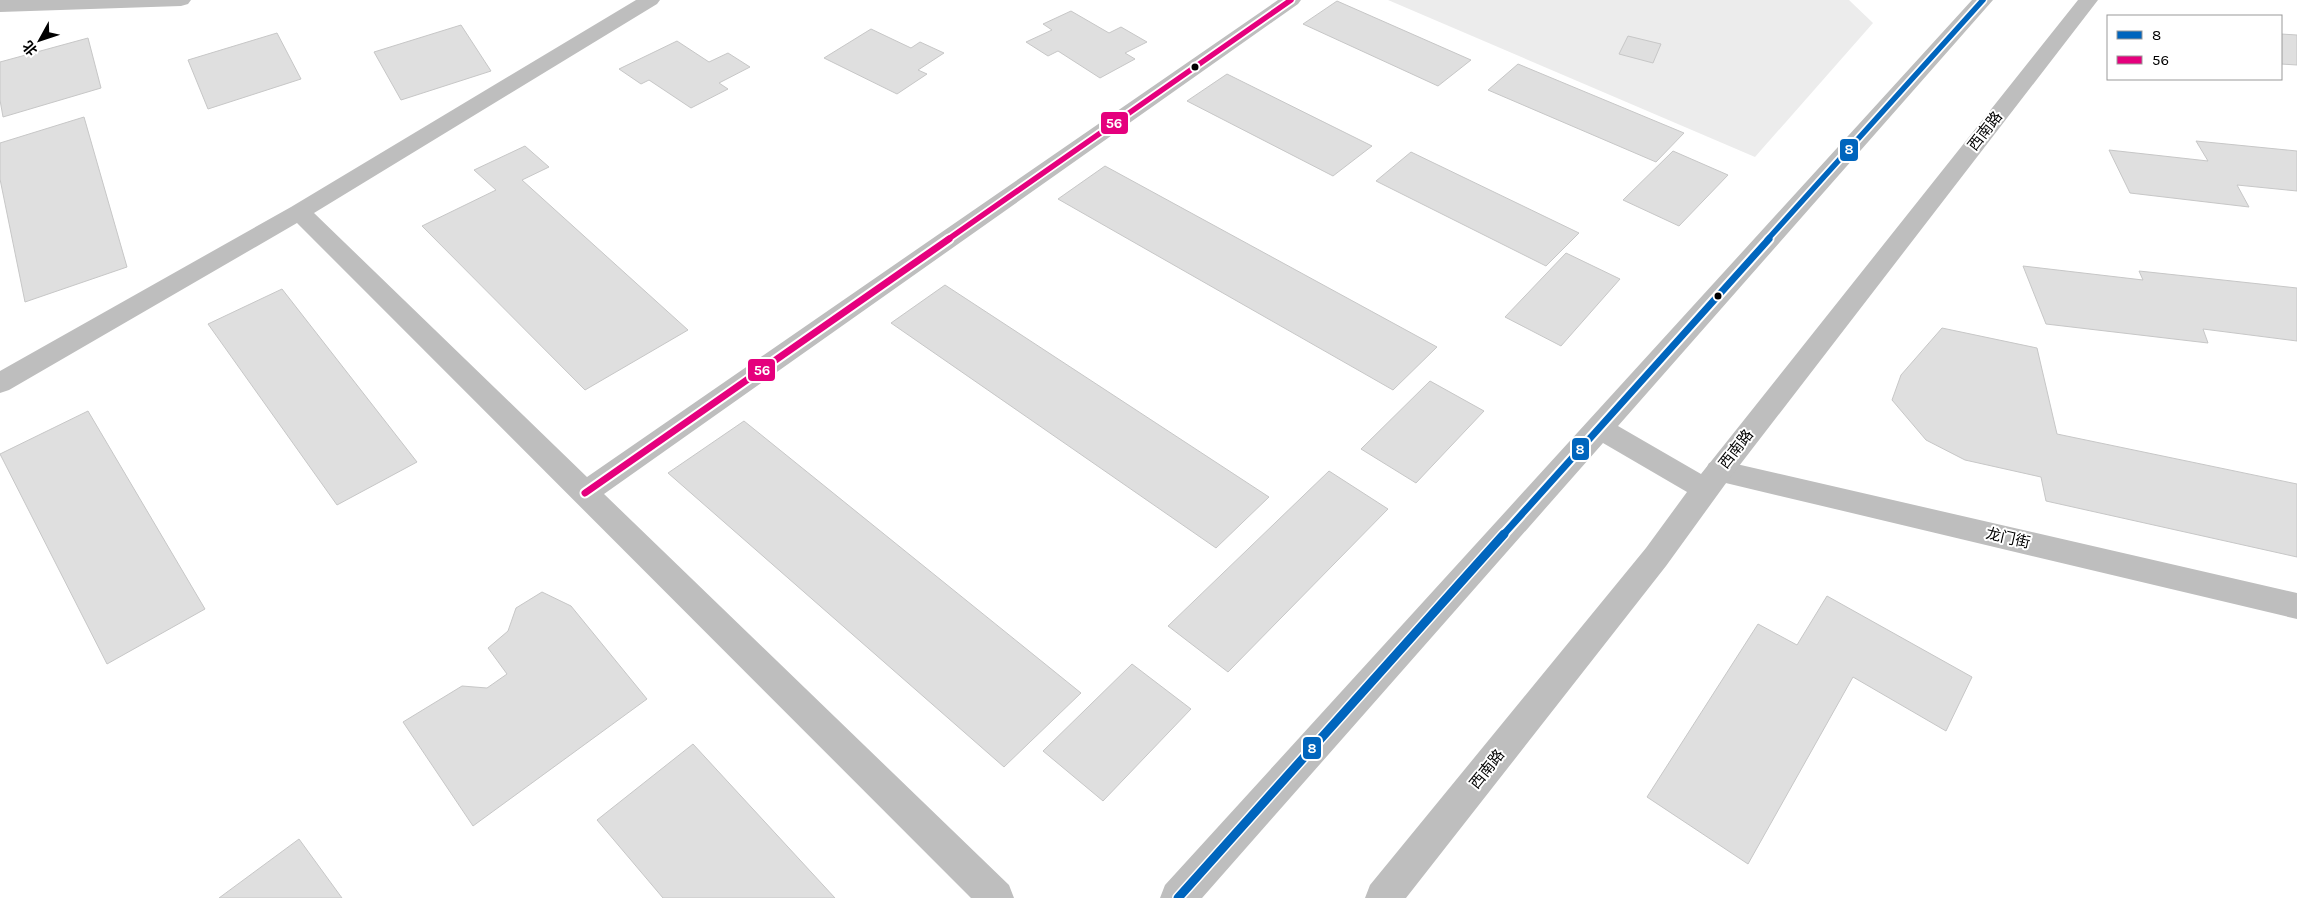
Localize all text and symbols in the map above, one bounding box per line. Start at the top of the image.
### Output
north arrow [15,15,65,65]
legend [2107,15,2282,80]
text: 8 [2152,26,2161,44]
text: 北 [19,37,41,59]
text: 56 [2152,51,2169,69]
unlabelled marker [1190,62,1200,72]
street label: 西南路 [1964,108,2006,154]
line badge: 56 [1100,111,1129,135]
text: 56 [1106,115,1122,132]
line badge: 8 [1839,138,1859,162]
text: 8 [1844,141,1854,158]
unlabelled marker [1713,291,1723,301]
line badge: 56 [747,358,776,382]
text: 56 [754,362,770,379]
street label: 西南路 [1715,426,1757,472]
line badge: 8 [1571,437,1590,461]
text: 8 [1575,441,1585,458]
street label: 龙门街 [1984,524,2032,552]
line badge: 8 [1302,736,1322,760]
text: 8 [1307,740,1317,757]
street label: 西南路 [1466,746,1508,792]

